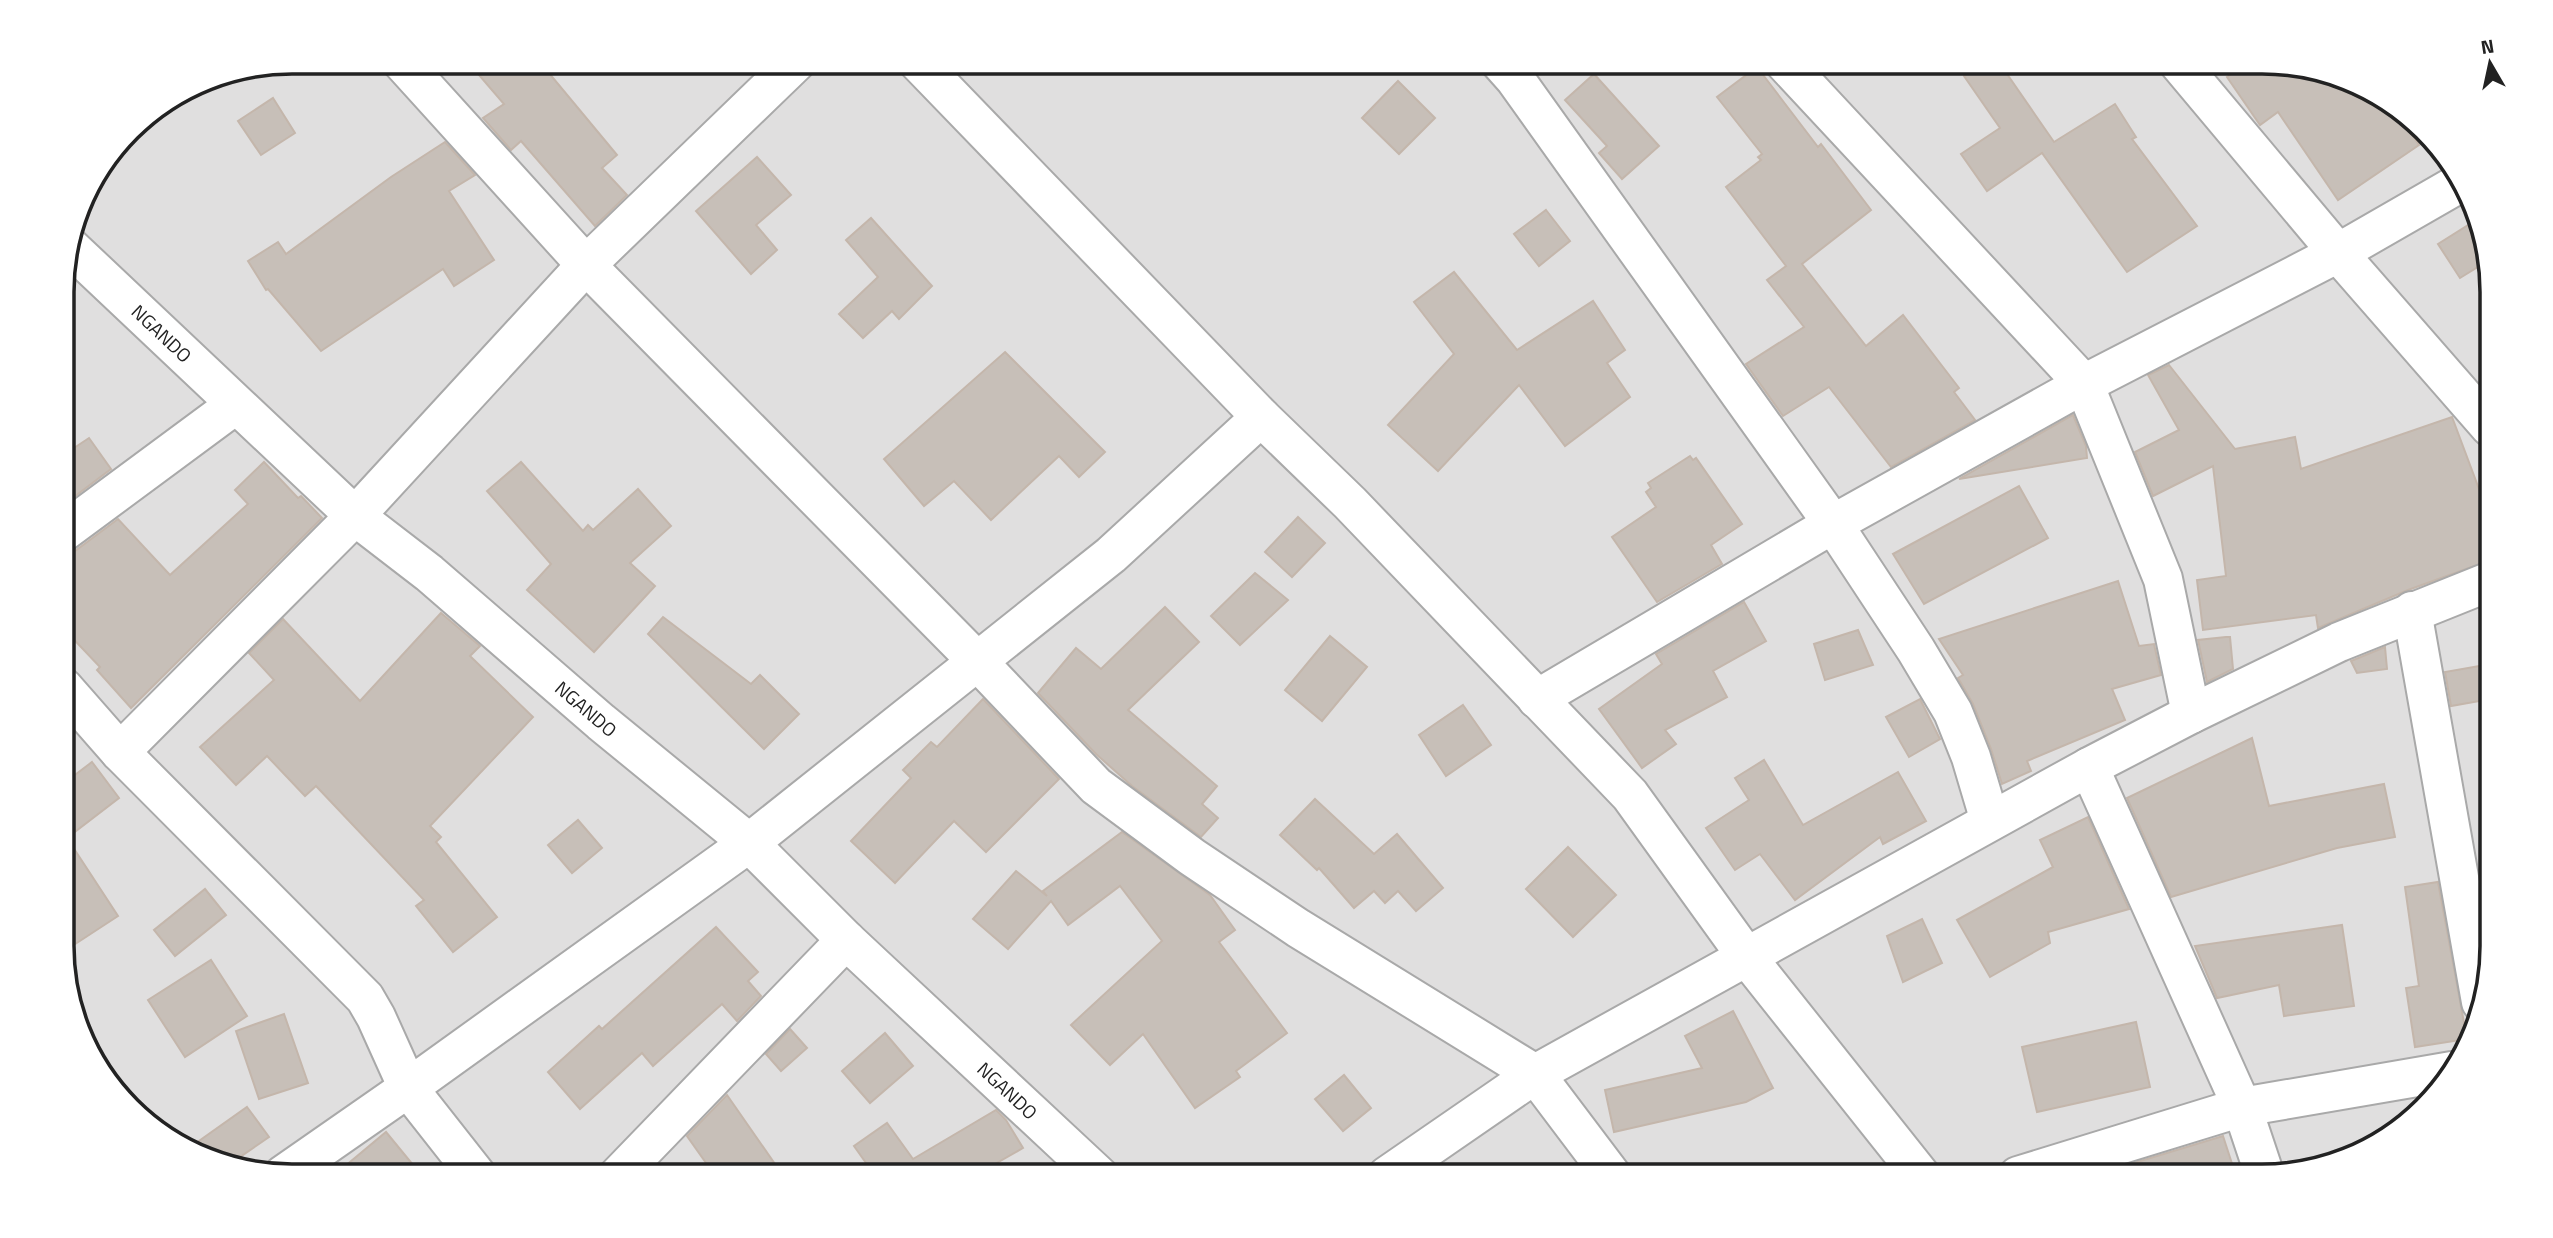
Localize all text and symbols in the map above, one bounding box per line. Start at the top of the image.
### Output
north arrow [2455,28,2525,98]
text: N [2478,30,2496,61]
street label: NGANDO [125,297,199,369]
street label: NGANDO [549,674,624,744]
street label: NGANDO [971,1055,1045,1126]

